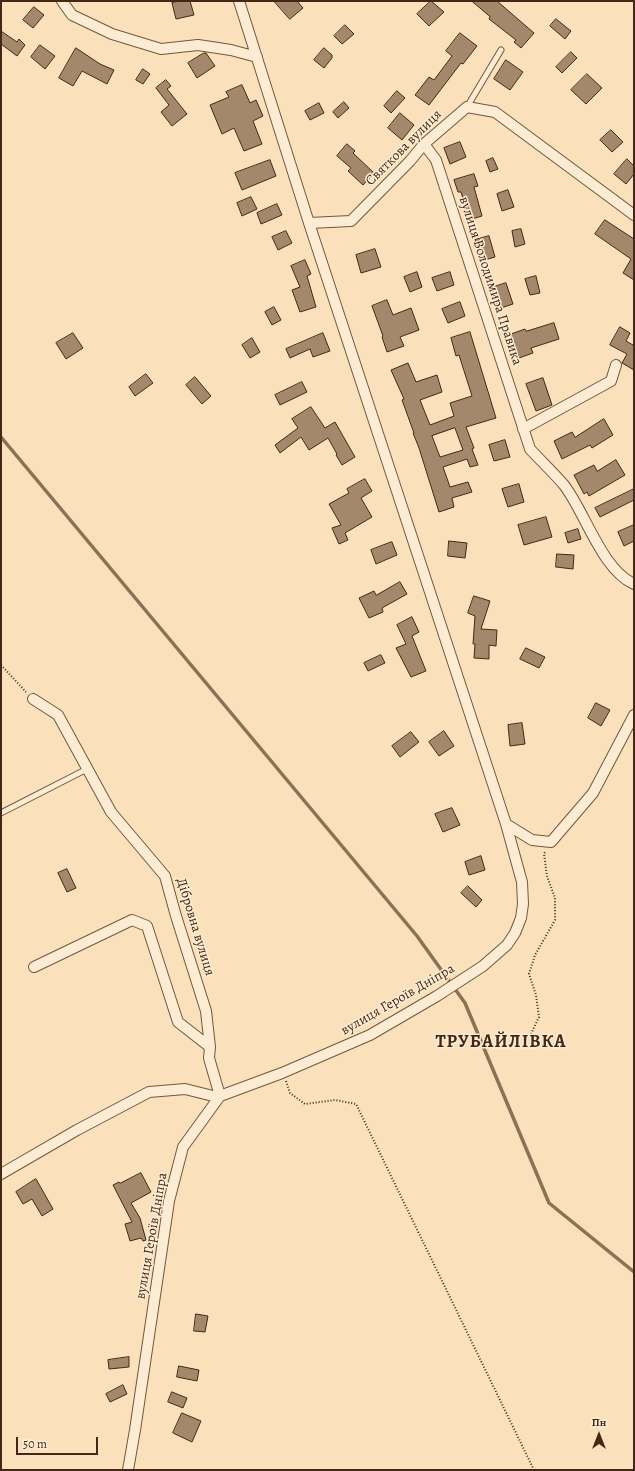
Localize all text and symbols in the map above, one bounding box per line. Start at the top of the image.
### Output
street label: Святкова вулиця [362,106,446,190]
street label: вулиця Володимира Правика [455,195,525,367]
street label: Дібровна вулиця [172,876,218,978]
street label: вулиця Героїв Дніпра [338,961,458,1039]
district label: ТРУБАЙЛІВКА [435,1032,567,1054]
street label: вулиця Героїв Дніпра [133,1171,171,1301]
north arrow [579,1415,619,1455]
text: Пн [592,1415,606,1430]
scale bar [18,1429,100,1455]
text: 50 m [23,1436,47,1452]

